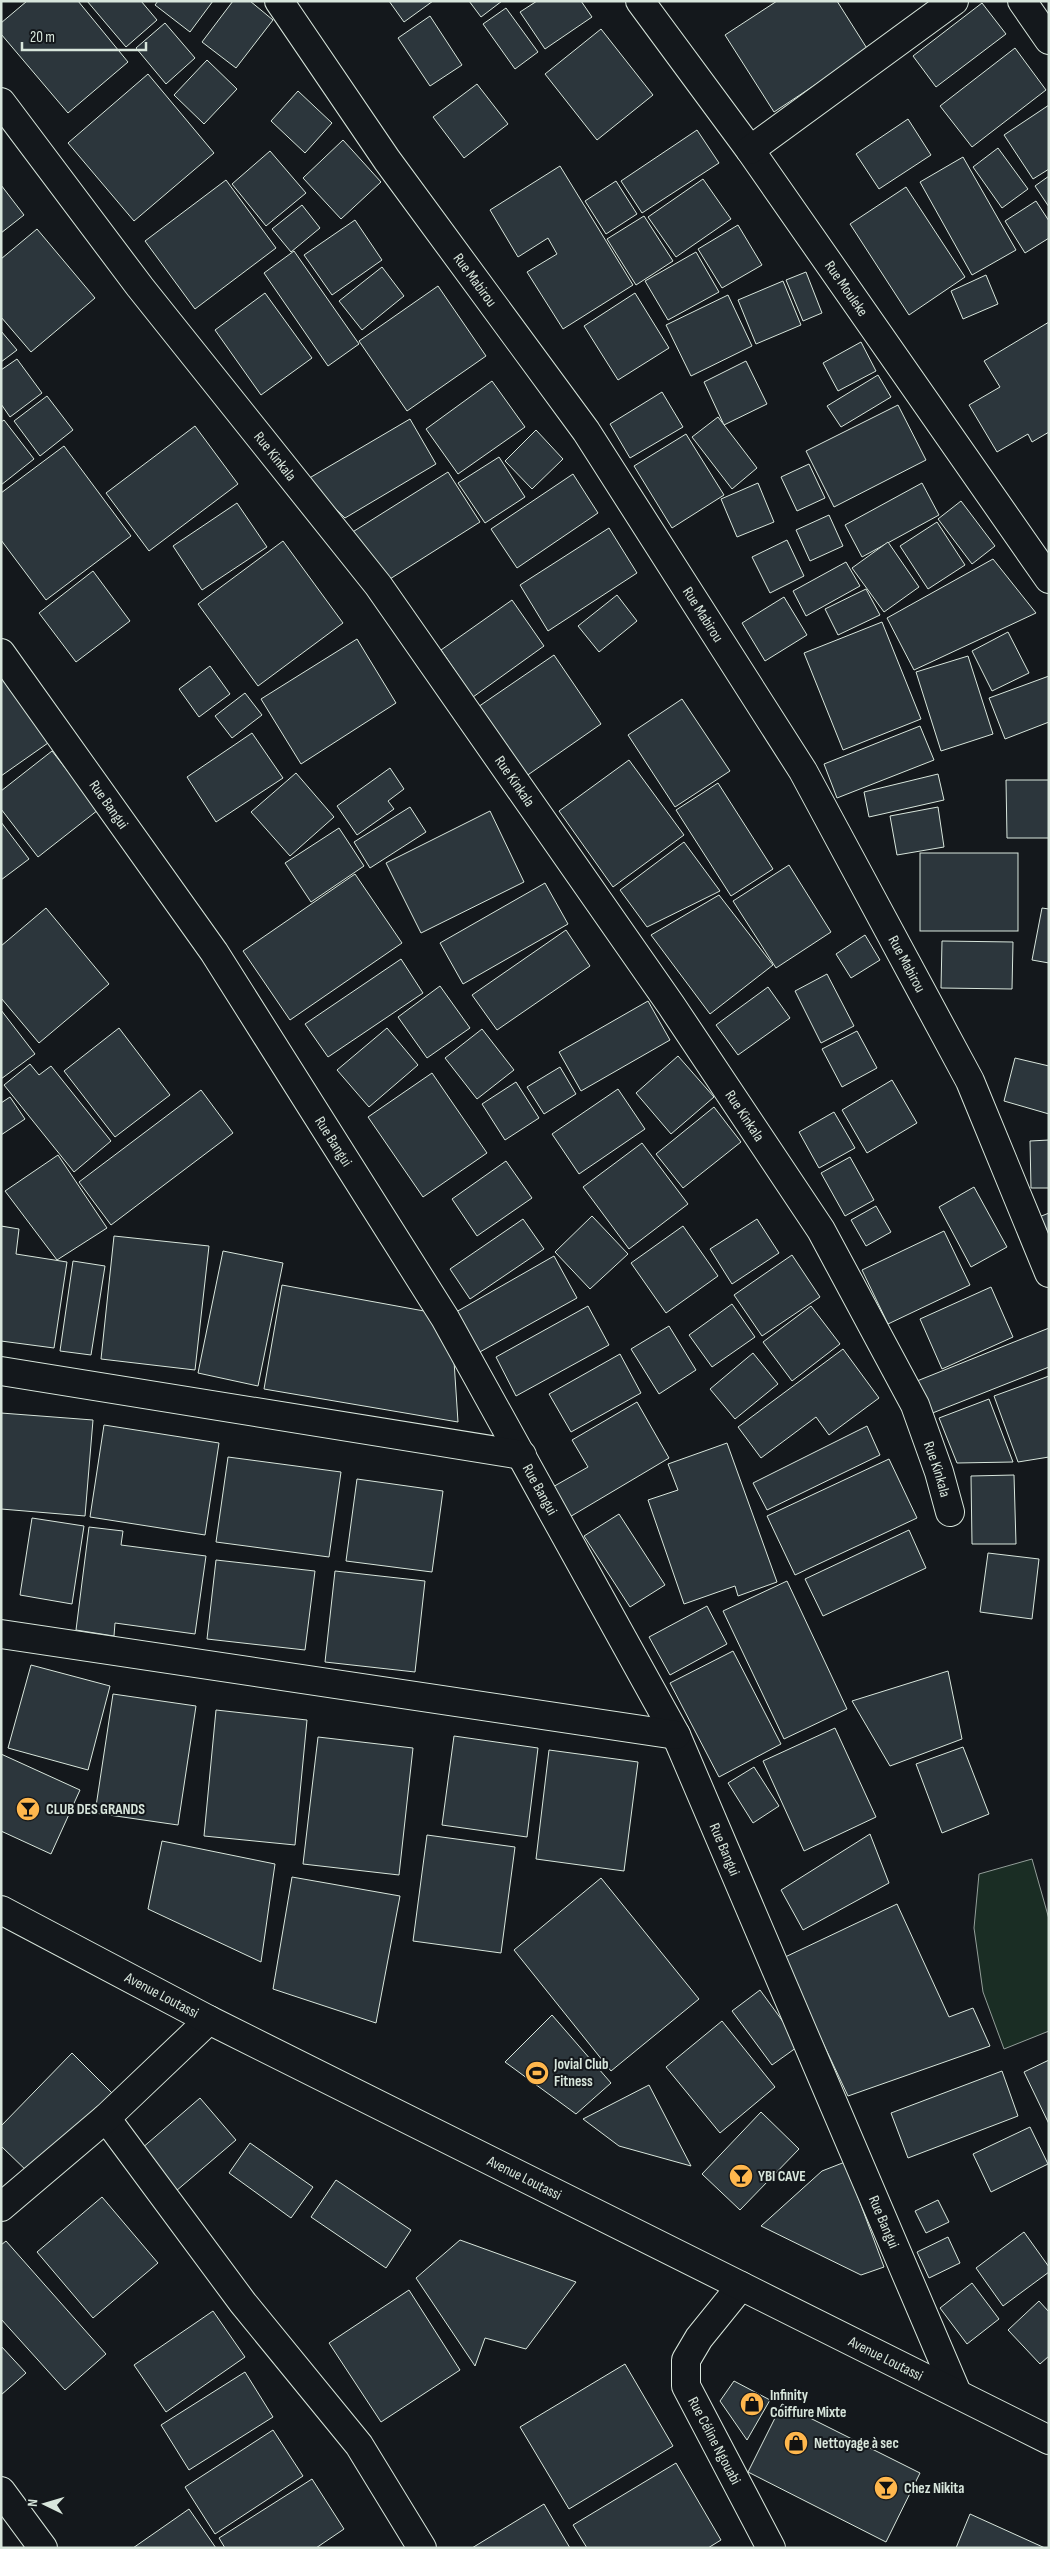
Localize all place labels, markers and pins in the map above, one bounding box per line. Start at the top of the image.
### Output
bar icon: CLUB DES GRANDS [15,1796,41,1822]
place label: CLUB DES GRANDS [46,1800,145,1819]
place label: Jovial Club Fitness [553,2055,608,2091]
sports icon: Jovial Club Fitness [524,2060,550,2086]
bar icon: YBI CAVE [728,2163,754,2189]
place label: YBI CAVE [758,2167,806,2186]
place label: Infinity Coiffure Mixte [770,2386,846,2422]
shop icon: Infinity Coiffure Mixte [739,2391,765,2417]
shop icon: Nettoyage à sec [783,2430,809,2456]
place label: Nettoyage à sec [814,2434,899,2453]
bar icon: Chez Nikita [873,2475,899,2501]
place label: Chez Nikita [904,2479,964,2498]

